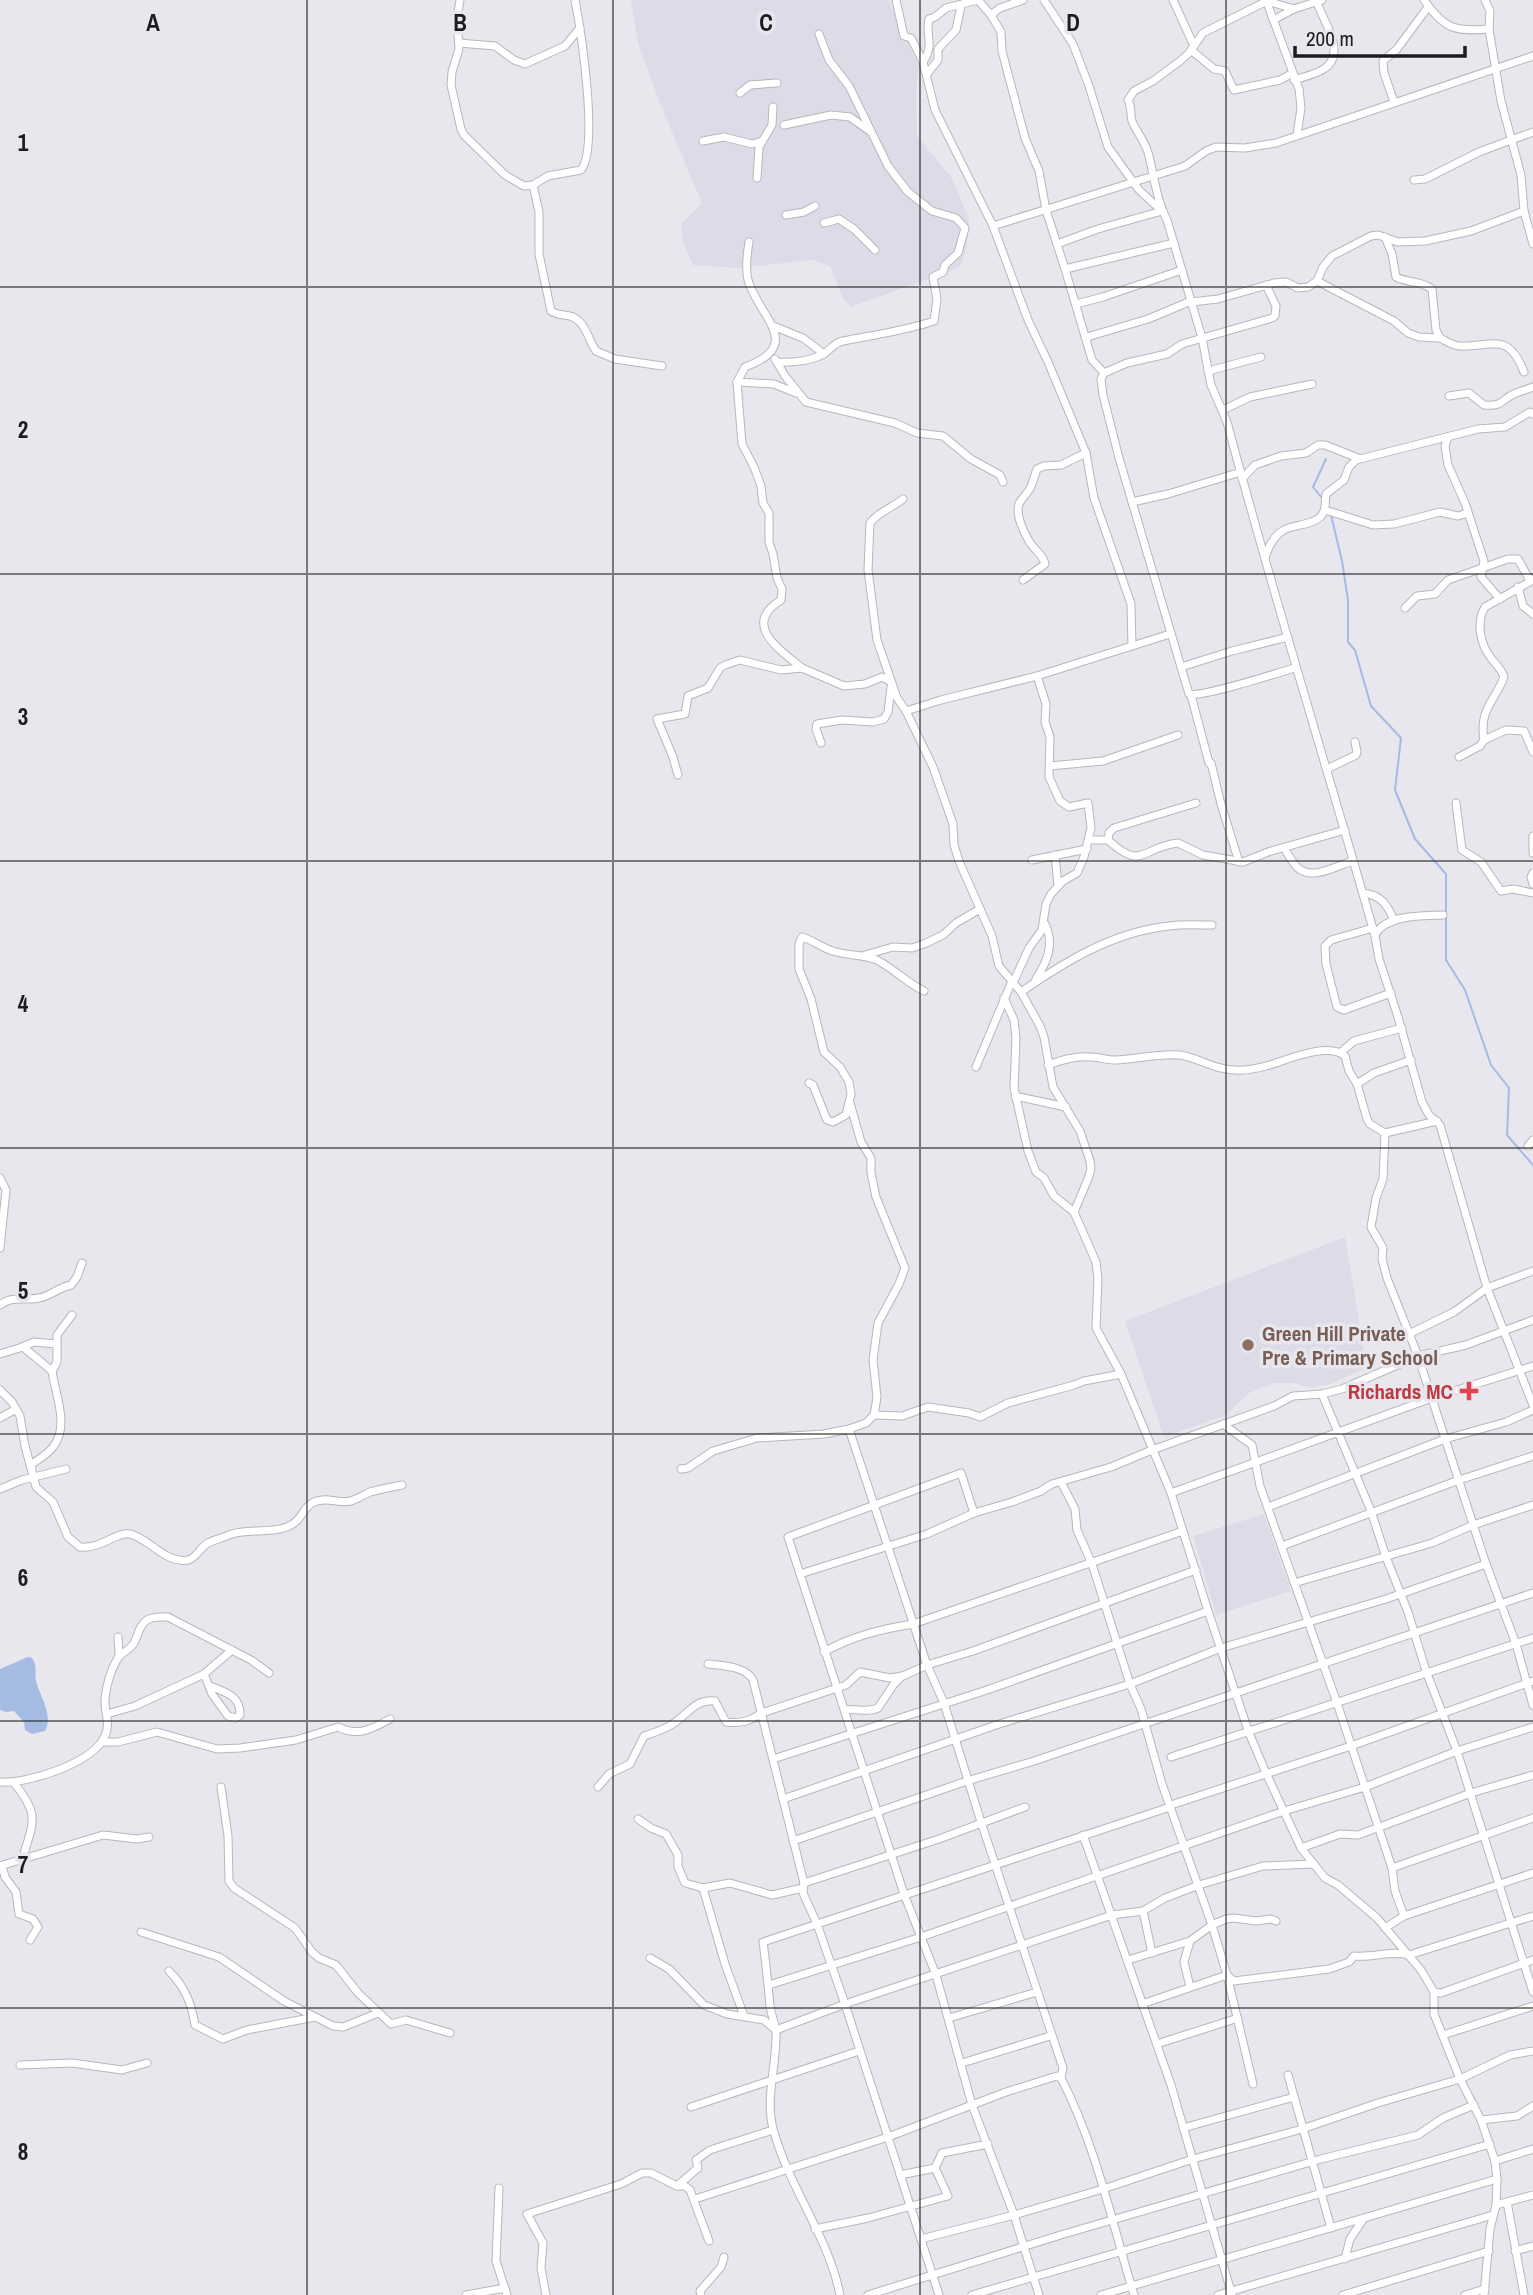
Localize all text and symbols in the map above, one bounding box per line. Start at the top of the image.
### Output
text: A [146,7,160,38]
text: B [453,7,467,38]
text: C [759,7,773,38]
text: D [1066,7,1080,38]
scale bar [1295,14,1465,58]
text: 200 m [1306,24,1354,53]
text: 1 [18,127,29,158]
text: 2 [18,414,28,445]
text: 3 [18,701,28,732]
text: 4 [18,988,29,1019]
text: 5 [18,1275,28,1306]
place label: Green Hill Private Pre & Primary School [1262,1319,1438,1372]
marker: Green Hill Private Pre & Primary School [1240,1337,1256,1353]
place label: Richards MC [1348,1377,1453,1406]
marker: Richards MC [1459,1381,1479,1401]
text: 6 [18,1562,28,1593]
text: 7 [18,1849,28,1880]
text: 8 [18,2136,28,2167]

